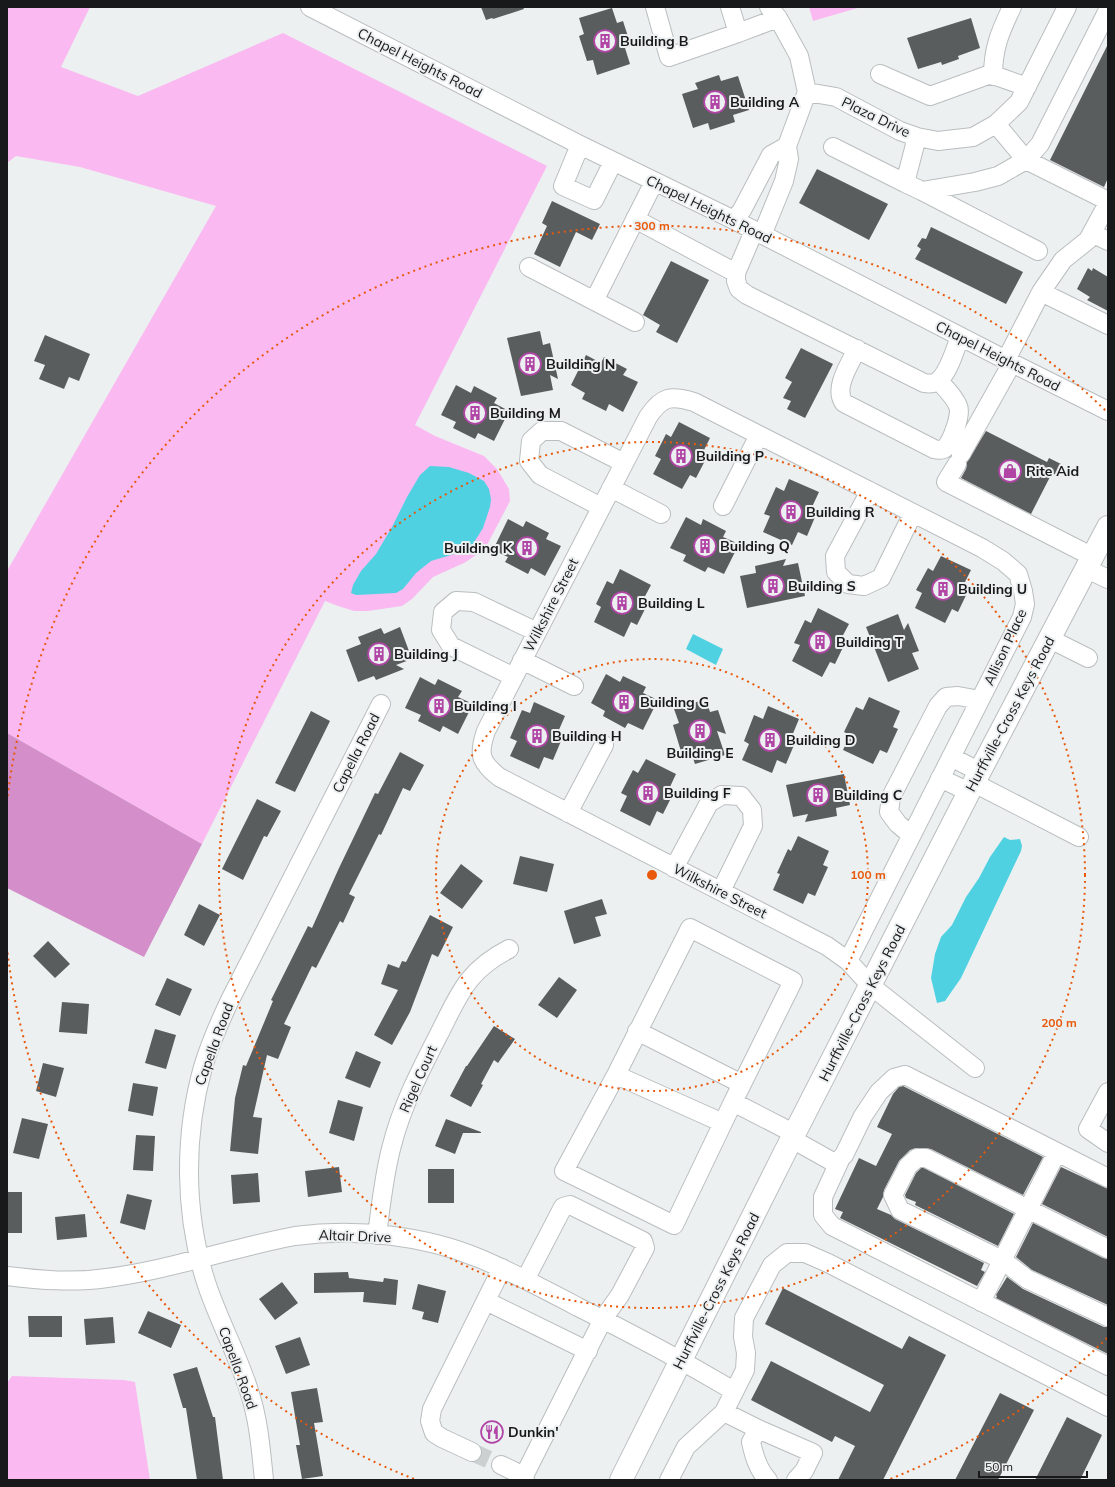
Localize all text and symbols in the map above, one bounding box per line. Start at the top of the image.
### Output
street label: Chapel Heights Road [355,24,485,102]
building icon: Building B [592,28,618,54]
place label: Building B [620,32,689,50]
building icon: Building A [702,89,728,115]
place label: Building A [730,93,800,111]
street label: Plaza Drive [839,93,913,141]
street label: Chapel Heights Road [643,171,775,247]
text: 300 m [634,218,670,233]
street label: Chapel Heights Road [933,317,1063,395]
building icon: Building N [517,351,543,377]
place label: Building N [546,355,615,373]
building icon: Building M [462,400,488,426]
place label: Building M [490,404,561,422]
building icon: Building P [668,443,694,469]
place label: Building P [696,447,764,465]
shop icon: Rite Aid [997,458,1023,484]
place label: Rite Aid [1026,462,1079,480]
building icon: Building R [778,499,804,525]
place label: Building R [806,503,875,521]
building icon: Building Q [692,533,718,559]
building icon: Building K [514,535,540,561]
place label: Building Q [720,537,790,555]
place label: Building K [444,539,513,557]
street label: Wilkshire Street [520,555,582,655]
building icon: Building S [760,573,786,599]
building icon: Building U [930,576,956,602]
place label: Building S [788,577,856,595]
place label: Building U [958,580,1027,598]
building icon: Building L [609,590,635,616]
place label: Building L [638,594,705,612]
street label: Allison Place [979,606,1031,688]
building icon: Building T [807,629,833,655]
place label: Building T [836,633,904,651]
street label: Hurffville-Cross Keys Road [961,633,1059,795]
building icon: Building J [366,641,392,667]
place label: Building J [394,645,458,663]
building icon: Building G [611,689,637,715]
building icon: Building I [426,693,452,719]
place label: Building G [640,693,709,711]
place label: Building I [454,697,517,715]
street label: Capella Road [328,710,384,796]
building icon: Building E [687,718,713,744]
building icon: Building H [524,723,550,749]
place label: Building H [552,727,621,745]
building icon: Building D [757,727,783,753]
place label: Building D [786,731,855,749]
place label: Building E [667,744,733,762]
building icon: Building F [635,780,661,806]
building icon: Building C [805,782,831,808]
place label: Building F [664,784,731,802]
place label: Building C [834,786,902,804]
street label: Wilkshire Street [670,860,770,922]
text: 100 m [850,867,886,882]
centre of rings [645,868,659,882]
street label: Hurffville-Cross Keys Road [815,922,909,1084]
street label: Capella Road [191,1000,237,1088]
text: 200 m [1041,1015,1077,1030]
street label: Rigel Court [395,1043,441,1115]
street label: Hurffville-Cross Keys Road [669,1210,763,1372]
street label: Altair Drive [318,1226,392,1246]
street label: Capella Road [215,1324,261,1412]
restaurant icon: Dunkin' [479,1419,505,1445]
place label: Dunkin' [508,1423,559,1441]
scale bar [979,1453,1087,1479]
text: 50 m [985,1459,1013,1474]

